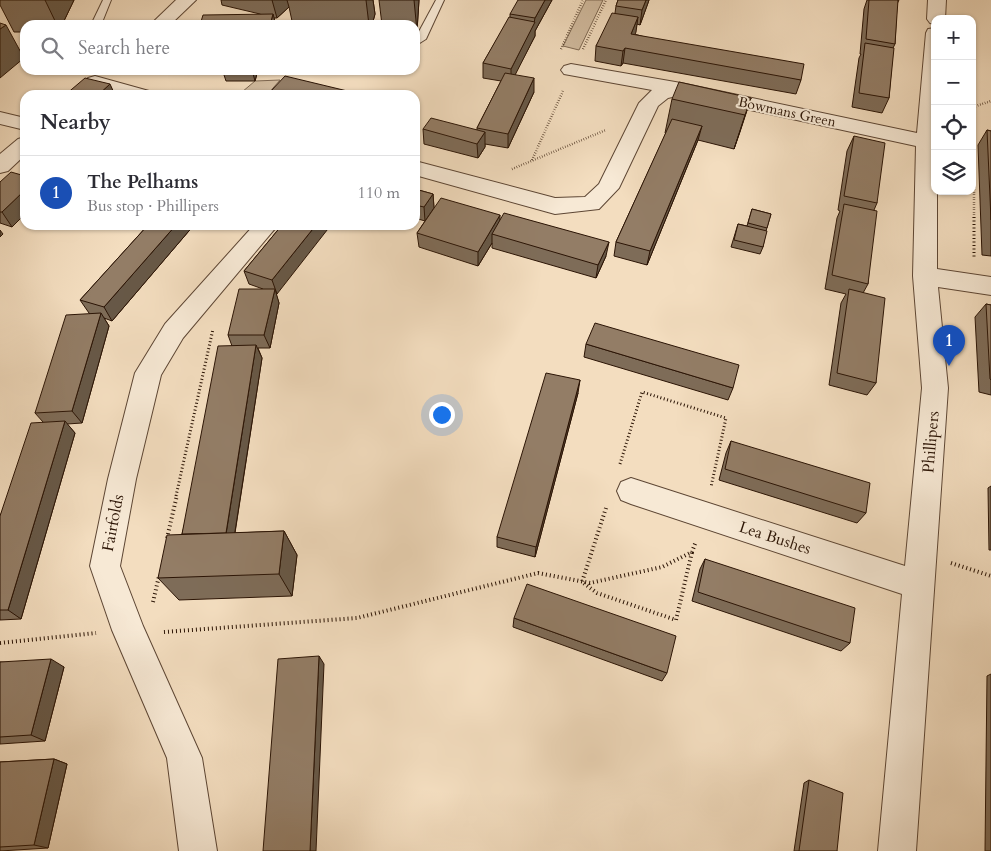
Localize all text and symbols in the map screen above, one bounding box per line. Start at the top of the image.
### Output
map controls [931,15,976,195]
button: + [931,15,976,60]
search box [20,20,420,75]
icon: search [38,34,66,62]
text: Search here [78,35,170,61]
button: − [931,60,976,105]
street label: Bowmans Green [736,92,838,132]
button: locate [931,105,976,150]
text: Nearby [40,108,111,137]
button: layers [931,150,976,195]
text: The Pelhams [87,169,198,195]
text: 1 [52,182,60,204]
text: 110 m [358,182,400,204]
text: Bus stop · Phillipers [87,195,219,217]
pin: 1 [933,325,965,366]
your location [429,402,455,428]
street label: Phillipers [917,410,945,474]
street label: Fairfolds [97,493,129,553]
street label: Lea Bushes [736,516,814,560]

